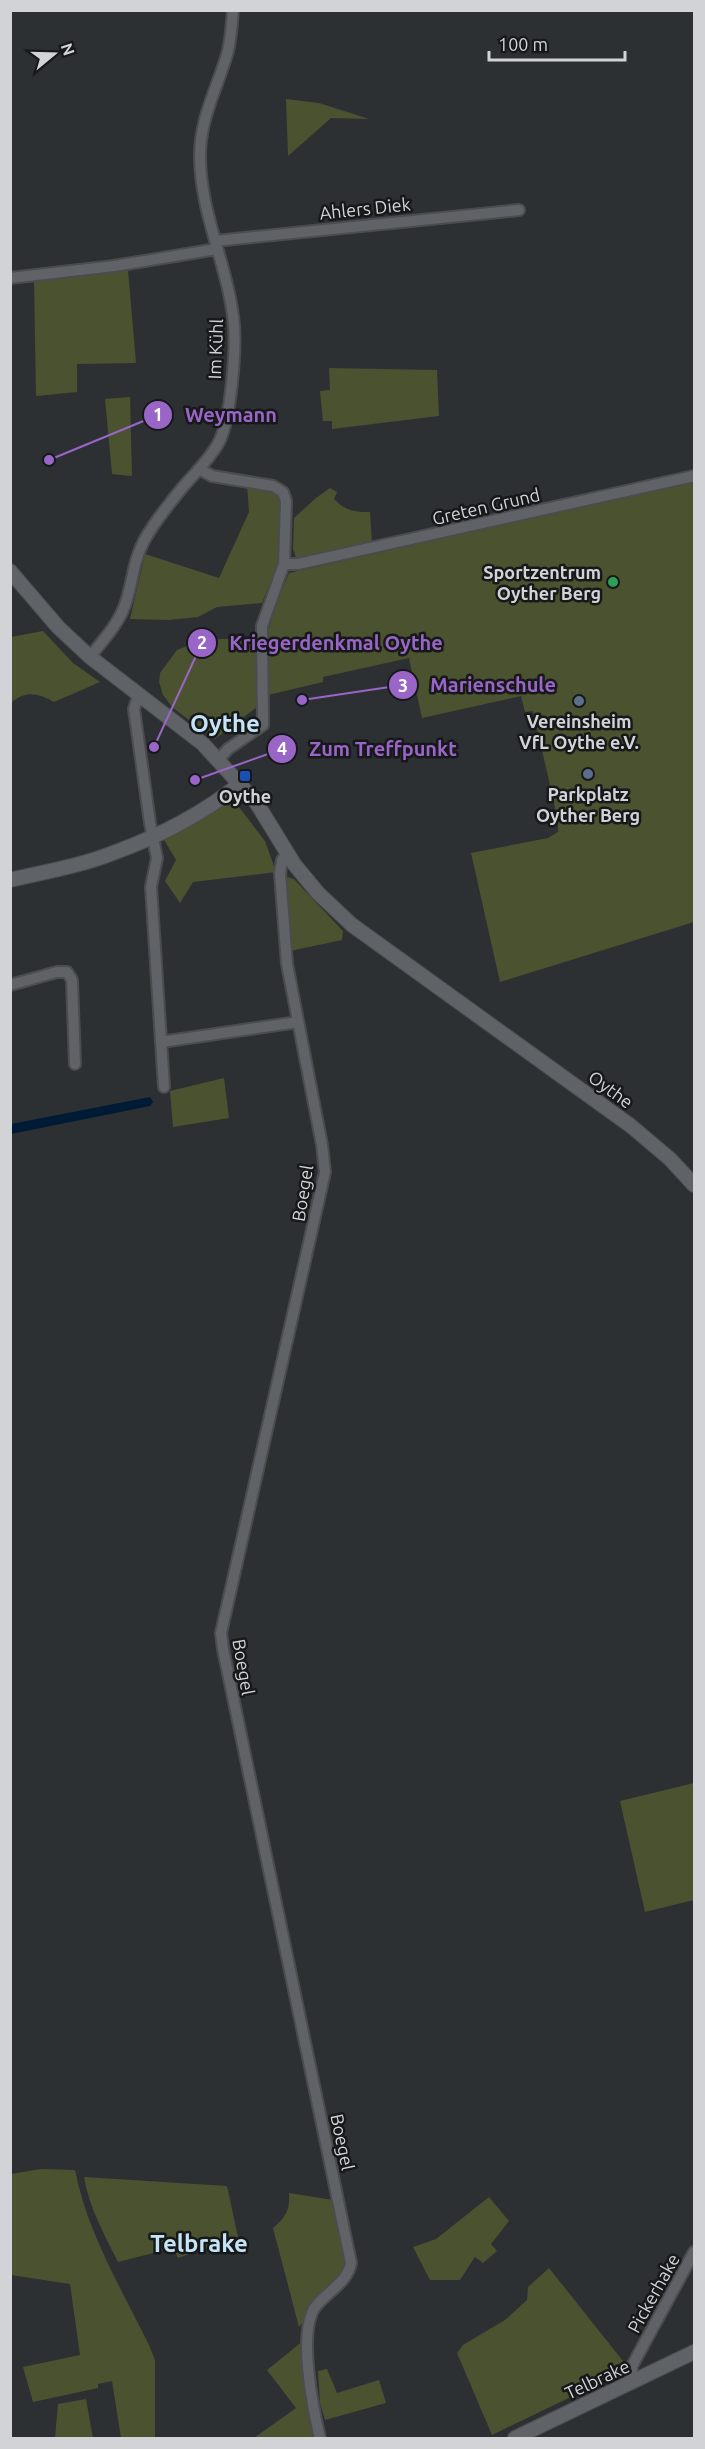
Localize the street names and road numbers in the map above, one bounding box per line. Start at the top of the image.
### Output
street label: Ahlers Diek [318,193,412,223]
street label: Im Kühl [204,318,226,380]
street label: Greten Grund [430,484,542,528]
street label: Oythe [585,1066,637,1112]
street label: Boegel [288,1163,316,1223]
street label: Boegel [229,1637,259,1697]
street label: Boegel [327,2112,359,2172]
street label: Pickerhake [623,2250,683,2336]
street label: Telbrake [561,2355,633,2403]

